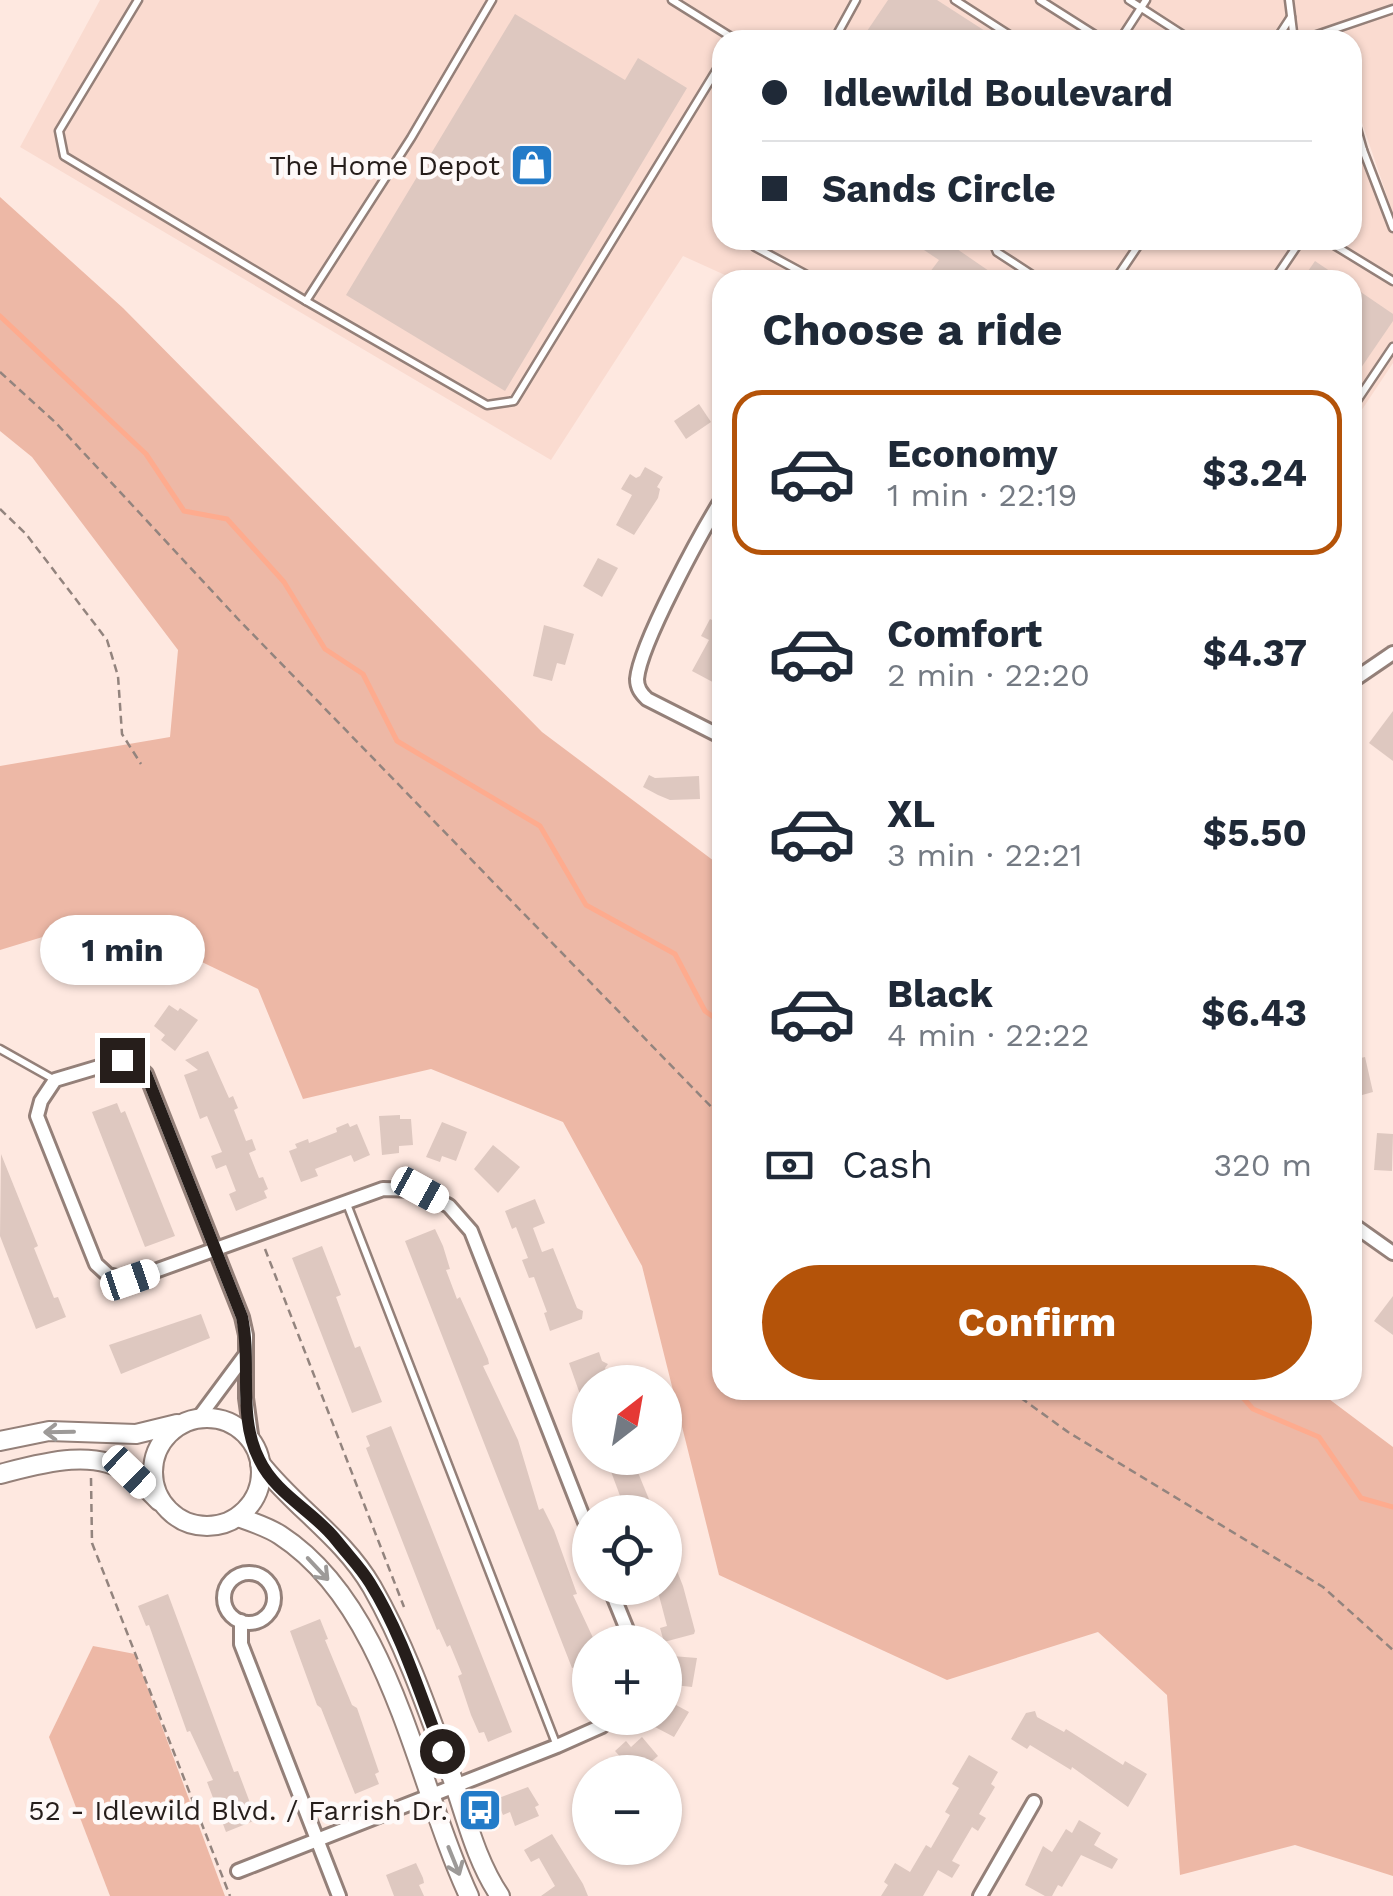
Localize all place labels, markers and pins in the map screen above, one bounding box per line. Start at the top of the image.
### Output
shop icon: The Home Depot [509,142,555,188]
place label: The Home Depot [269,149,500,182]
bus stop icon: 52 - Idlewild Blvd. / Farrish Dr. [457,1787,503,1833]
place label: 52 - Idlewild Blvd. / Farrish Dr. [28,1794,448,1827]

